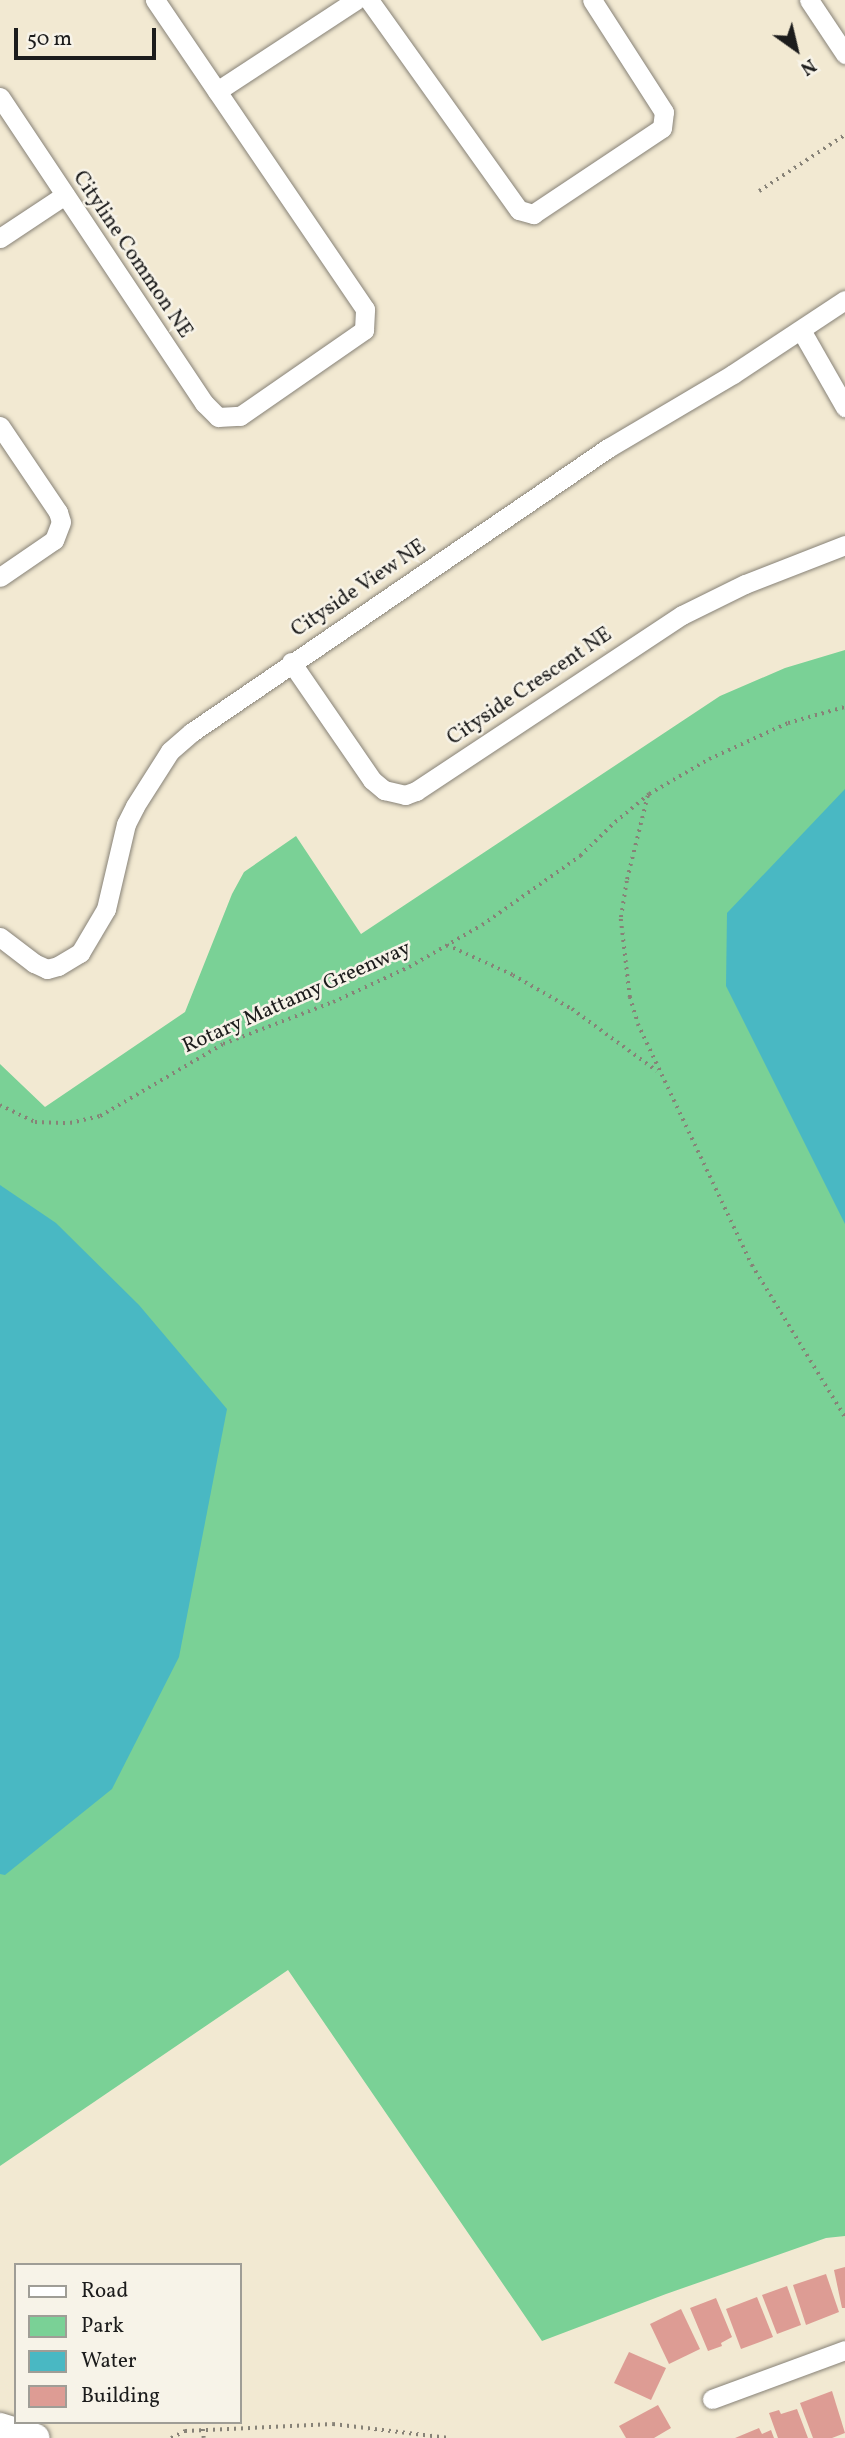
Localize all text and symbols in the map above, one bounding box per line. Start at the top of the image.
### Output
scale bar [18,14,159,58]
north arrow [761,14,831,84]
text: 50 m [27,25,72,54]
text: N [795,52,821,81]
street label: Cityline Common NE [67,167,197,343]
street label: Cityside View NE [286,534,432,644]
street label: Cityside Crescent NE [443,623,617,751]
street label: Rotary Mattamy Greenway [178,936,416,1060]
legend [14,2263,242,2424]
text: Road [81,2277,128,2306]
text: Park [81,2312,124,2341]
text: Water [81,2347,137,2376]
text: Building [81,2382,160,2411]

